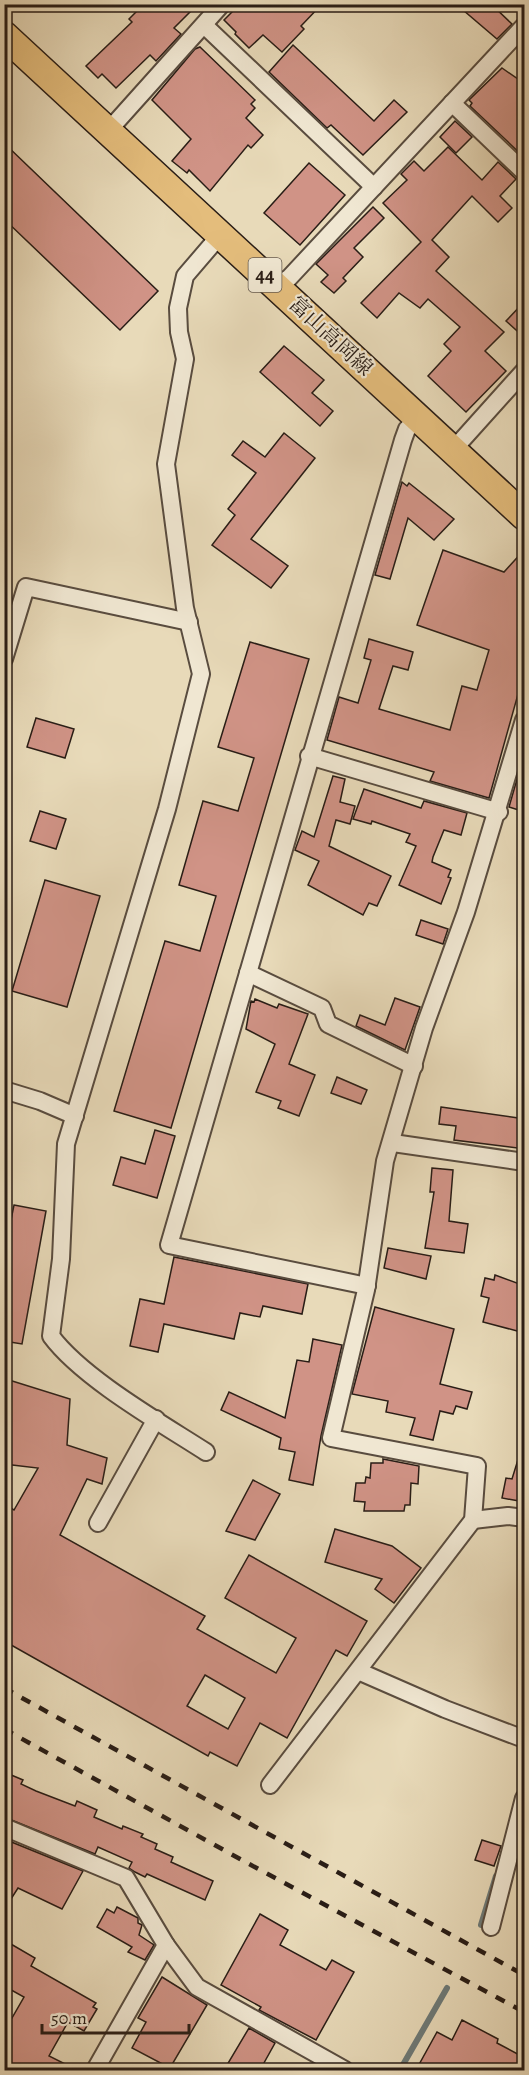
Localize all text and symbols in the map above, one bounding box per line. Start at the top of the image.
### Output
road number: 44 [248,258,282,292]
street label: 富山高岡線 [283,290,379,382]
scale bar [42,1997,189,2035]
text: 50 m [51,2006,87,2030]

